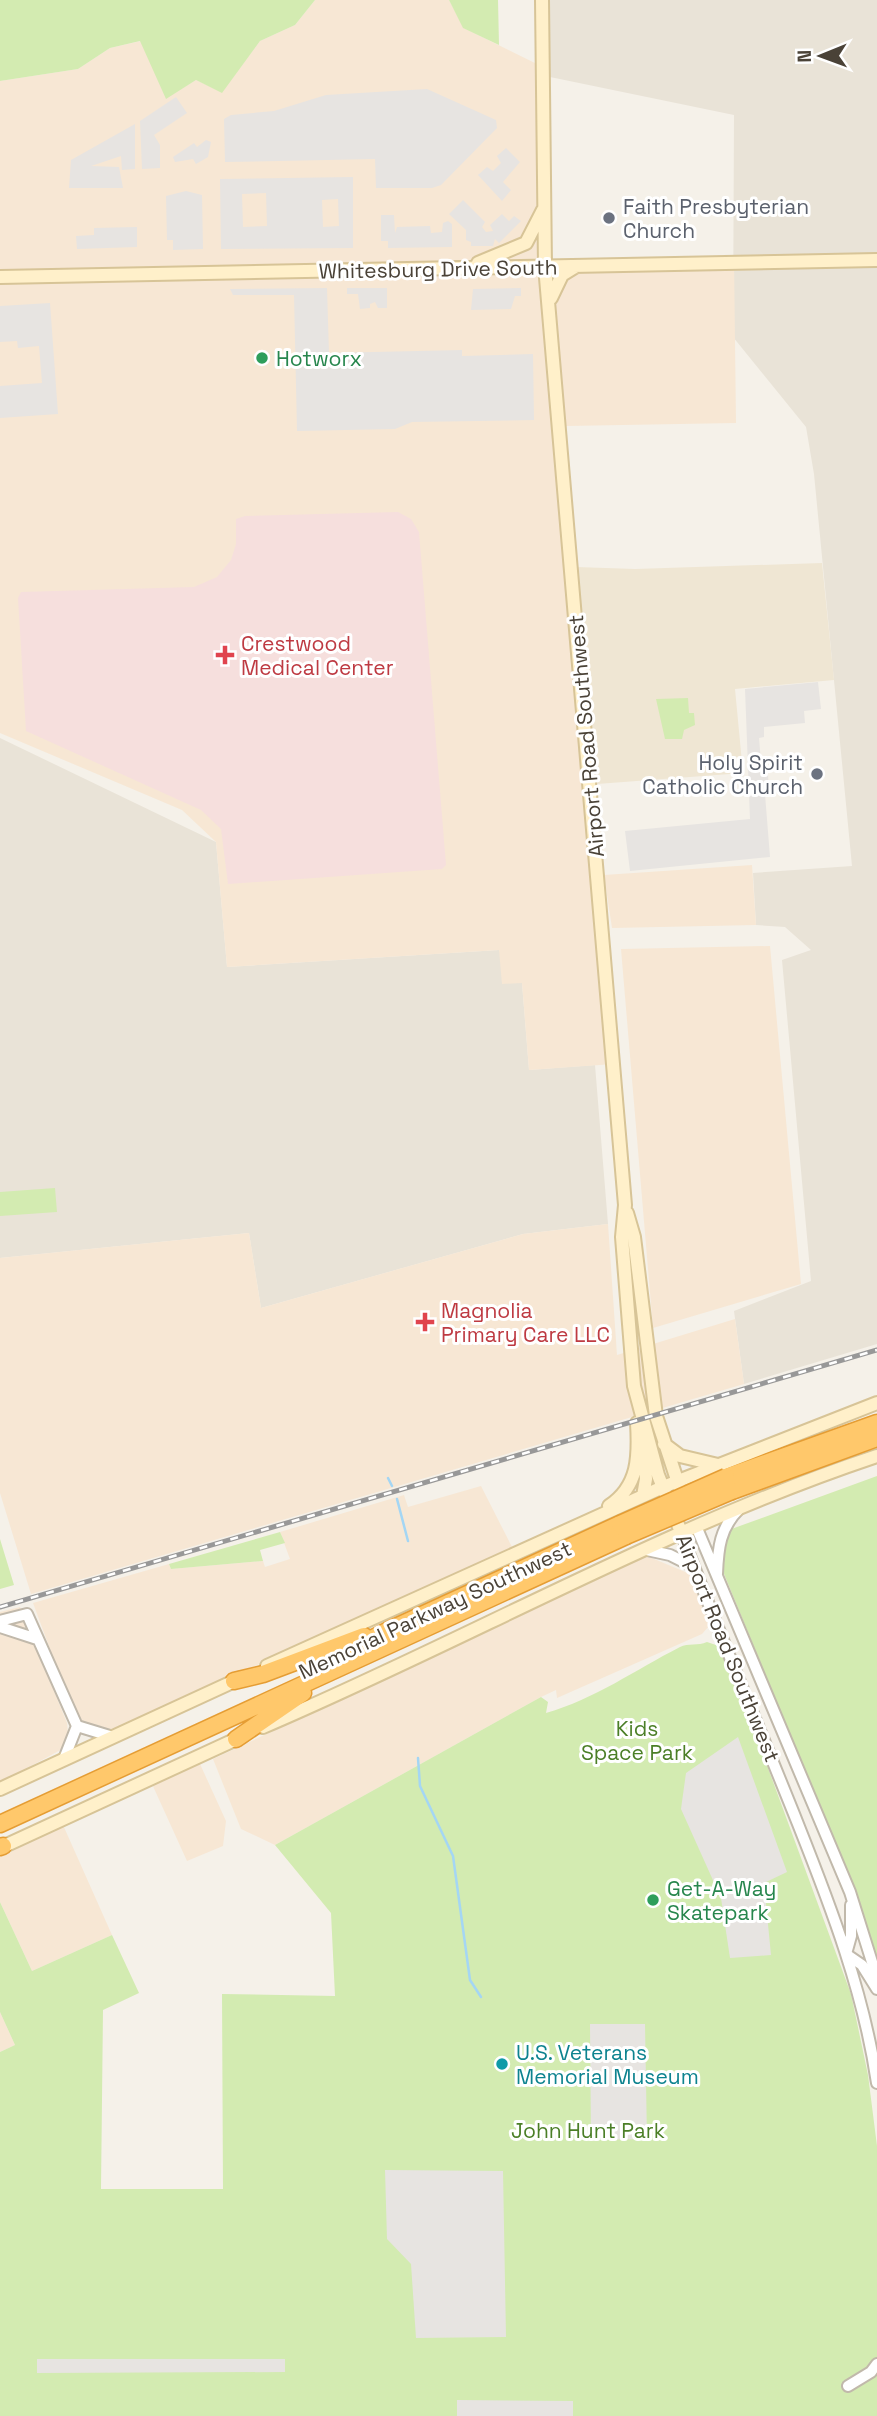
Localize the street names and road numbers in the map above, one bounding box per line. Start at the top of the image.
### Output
street label: Whitesburg Drive South [318,253,558,285]
street label: Airport Road Southwest [562,614,610,858]
street label: Airport Road Southwest [670,1530,786,1766]
street label: Memorial Parkway Southwest [294,1535,576,1685]

